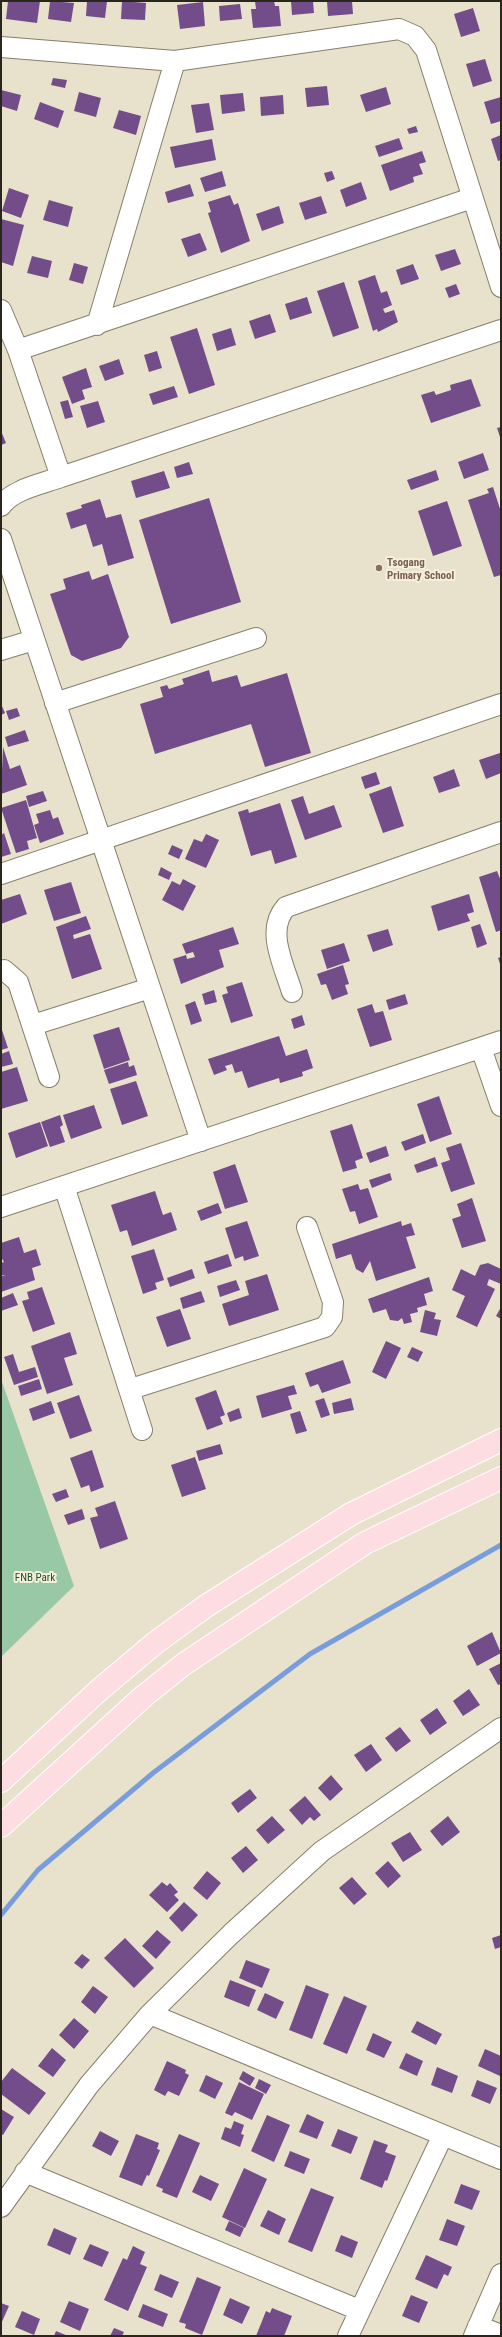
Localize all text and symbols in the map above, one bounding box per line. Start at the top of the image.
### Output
place label: Tsogang Primary School [387,556,455,582]
marker: Tsogang Primary School [374,563,384,573]
park label: FNB Park [15,1571,55,1584]

